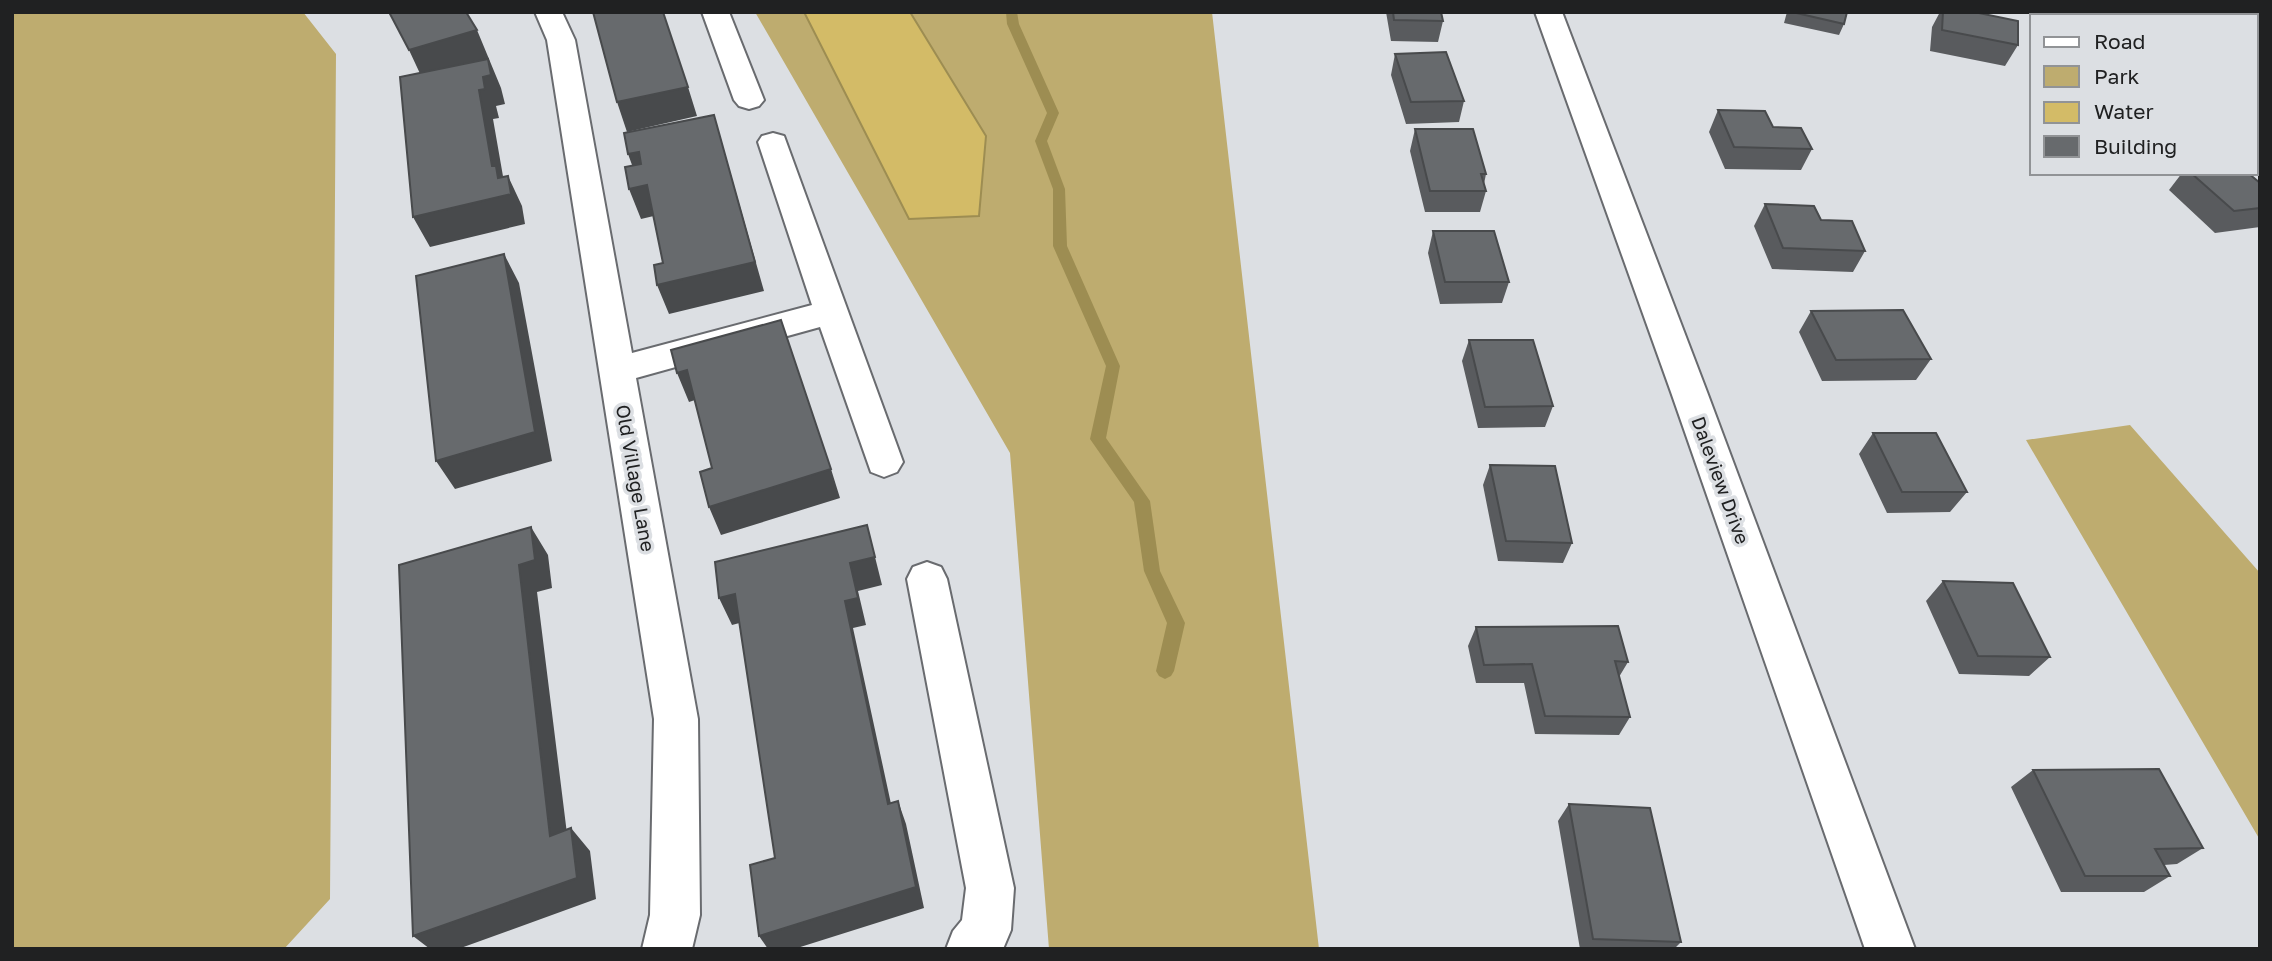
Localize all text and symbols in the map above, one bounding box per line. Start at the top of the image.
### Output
legend [2030,14,2258,175]
text: Road [2094,28,2145,54]
text: Park [2094,63,2140,89]
text: Water [2094,98,2154,124]
text: Building [2094,133,2177,159]
street label: Old Village Lane [612,403,660,553]
street label: Daleview Drive [1687,413,1755,547]

